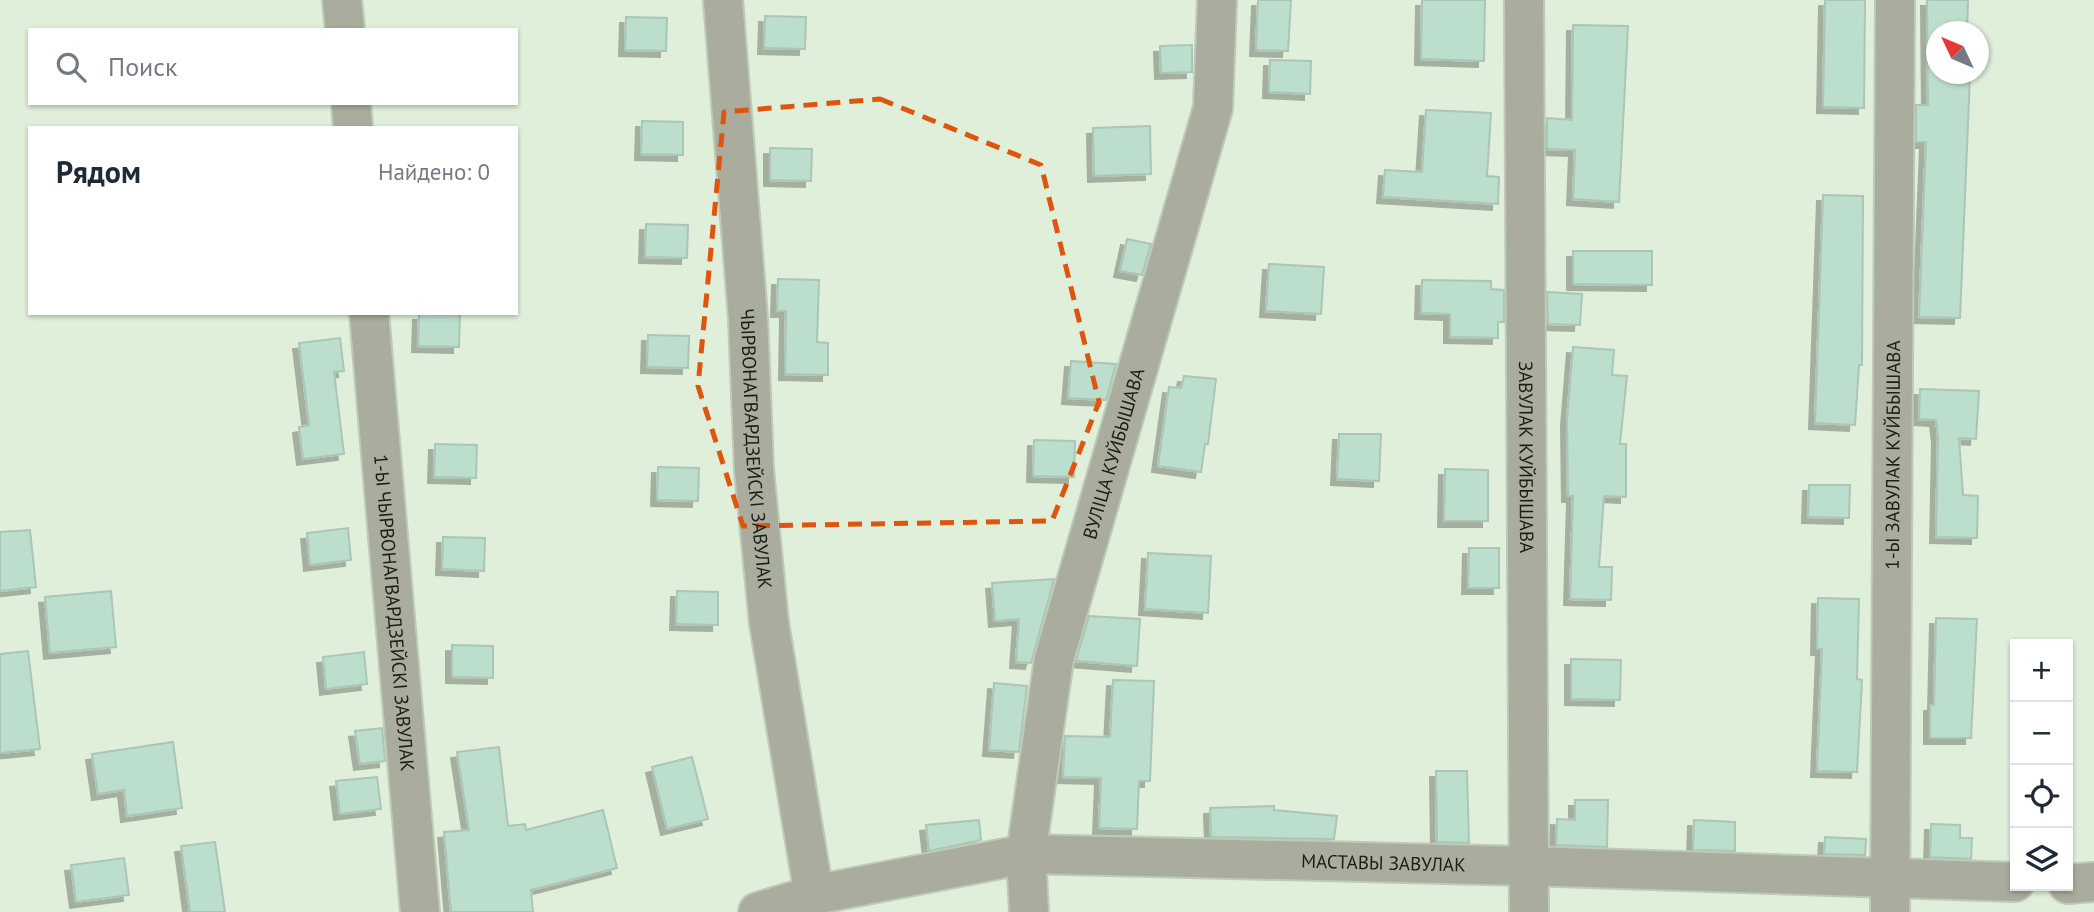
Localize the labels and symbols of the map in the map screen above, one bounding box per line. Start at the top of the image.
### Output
north arrow [1926,21,1989,84]
street label: ЧЫРВОНАГВАРДЗЕЙСКІ ЗАВУЛАК [735,308,778,590]
street label: 1-Ы ЗАВУЛАК КУЙБЫШАВА [1880,340,1905,570]
street label: ЗАВУЛАК КУЙБЫШАВА [1514,361,1539,553]
street label: ВУЛІЦА КУЙБЫШАВА [1077,365,1149,542]
street label: 1-Ы ЧЫРВОНАГВАРДЗЕЙСКІ ЗАВУЛАК [369,454,420,772]
street label: МАСТАВЫ ЗАВУЛАК [1301,849,1466,877]

